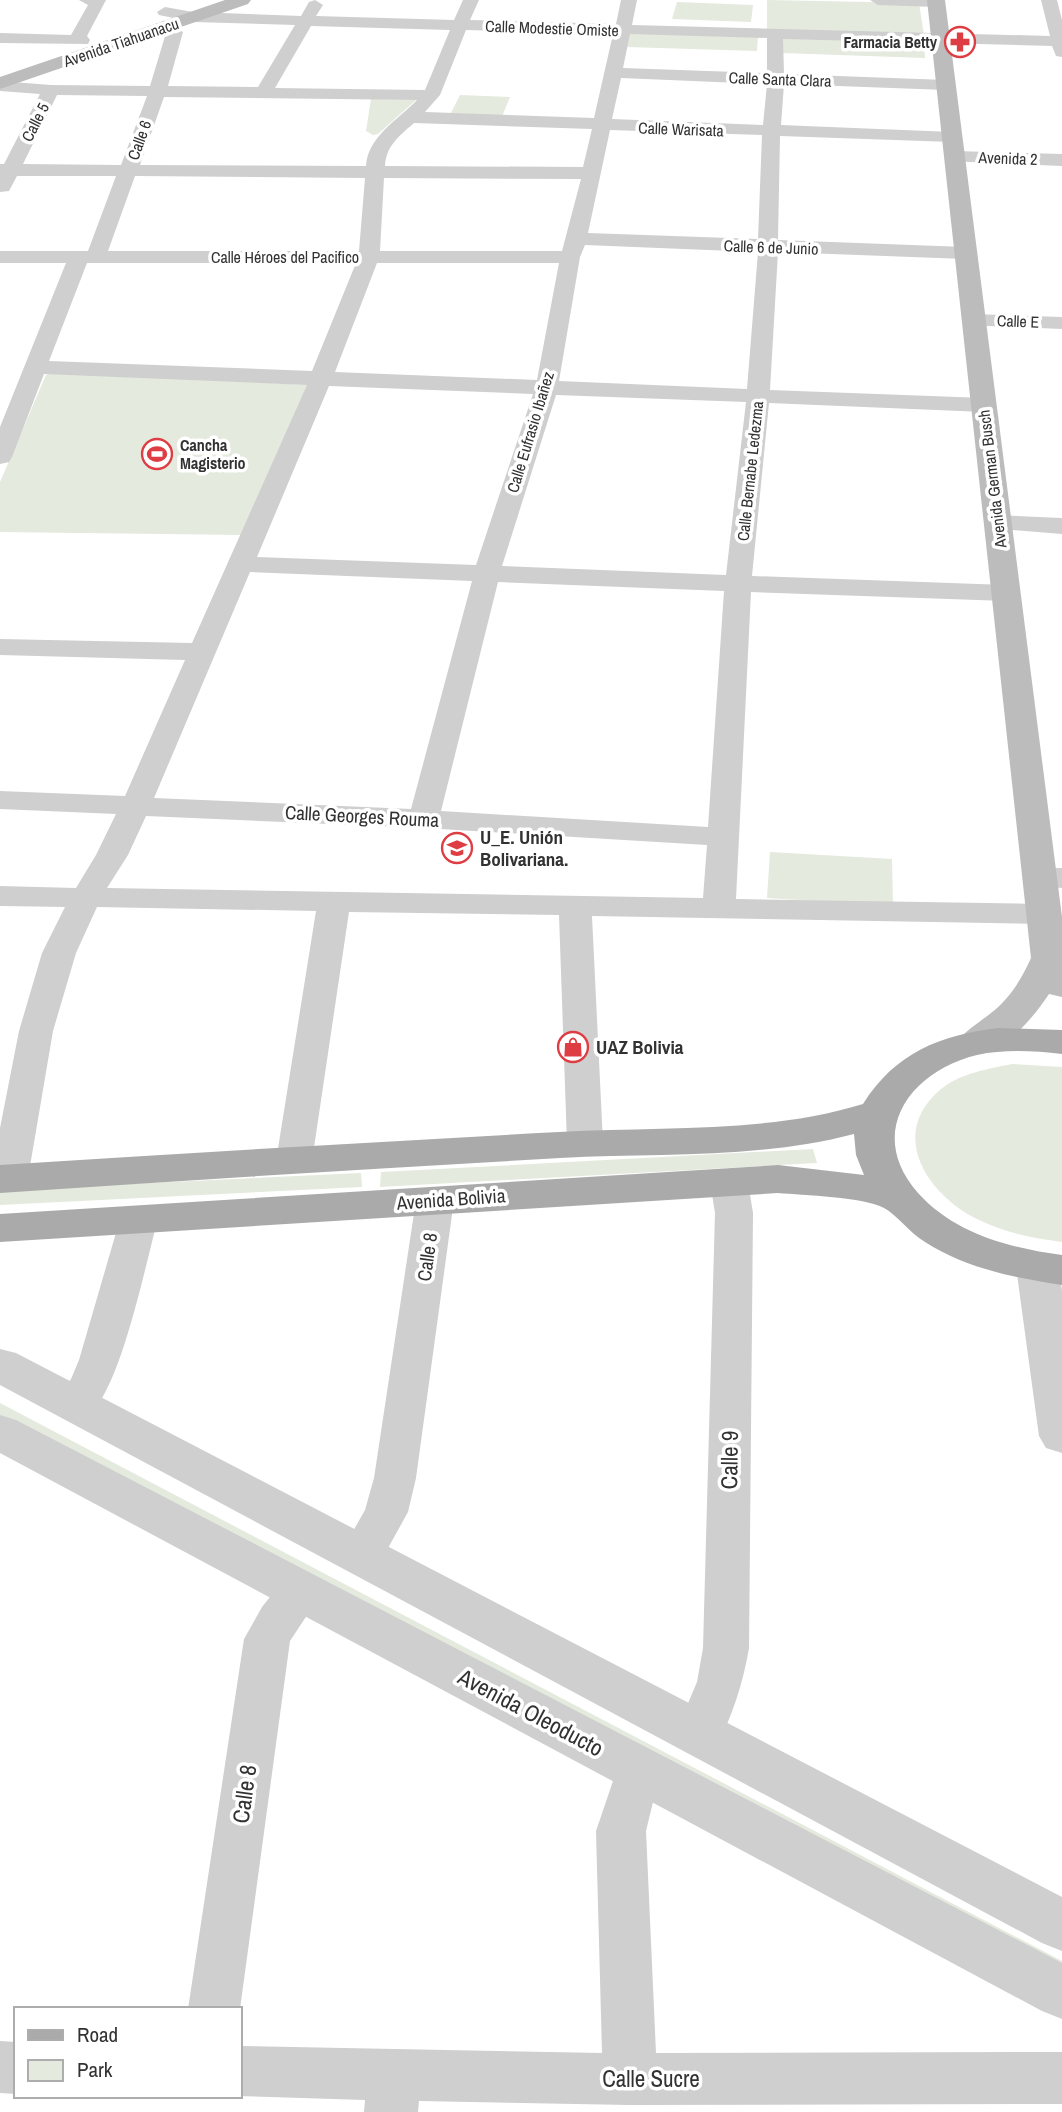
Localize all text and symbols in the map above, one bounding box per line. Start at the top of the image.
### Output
street label: Avenida Tiahuanacu [60,12,181,72]
street label: Calle Modestie Omiste [485,15,619,41]
pharmacy icon: Farmacia Betty [943,25,977,59]
place label: Farmacia Betty [844,31,938,53]
street label: Calle Santa Clara [728,66,832,92]
street label: Calle 5 [16,99,54,145]
street label: Calle 6 [122,117,156,163]
street label: Calle Warisata [638,117,725,142]
street label: Avenida 2 [977,146,1038,170]
street label: Calle 6 de Junio [723,234,819,260]
street label: Calle Héroes del Pacifico [211,246,359,268]
street label: Calle E [996,309,1040,333]
street label: Calle Eufrasio Ibañez [501,368,559,495]
street label: Calle Bernabe Ledezma [732,399,768,542]
street label: Avenida German Busch [973,409,1012,550]
place label: Cancha Magisterio [180,434,246,474]
sports icon: Cancha Magisterio [140,437,174,471]
street label: Calle Georges Rouma [284,799,440,833]
place label: U_E. Unión Bolivariana. [480,824,568,872]
school or university icon: U_E. Unión Bolivariana. [440,831,474,865]
shop icon: UAZ Bolivia [556,1030,590,1064]
place label: UAZ Bolivia [596,1034,684,1060]
street label: Avenida Bolivia [395,1182,507,1216]
street label: Calle 8 [411,1231,443,1283]
street label: Calle 9 [713,1430,745,1490]
street label: Avenida Oleoducto [452,1660,609,1763]
street label: Calle 8 [225,1763,263,1825]
legend [14,2007,242,2098]
text: Road [77,2020,118,2049]
text: Park [77,2055,113,2084]
street label: Calle Sucre [602,2063,700,2094]

